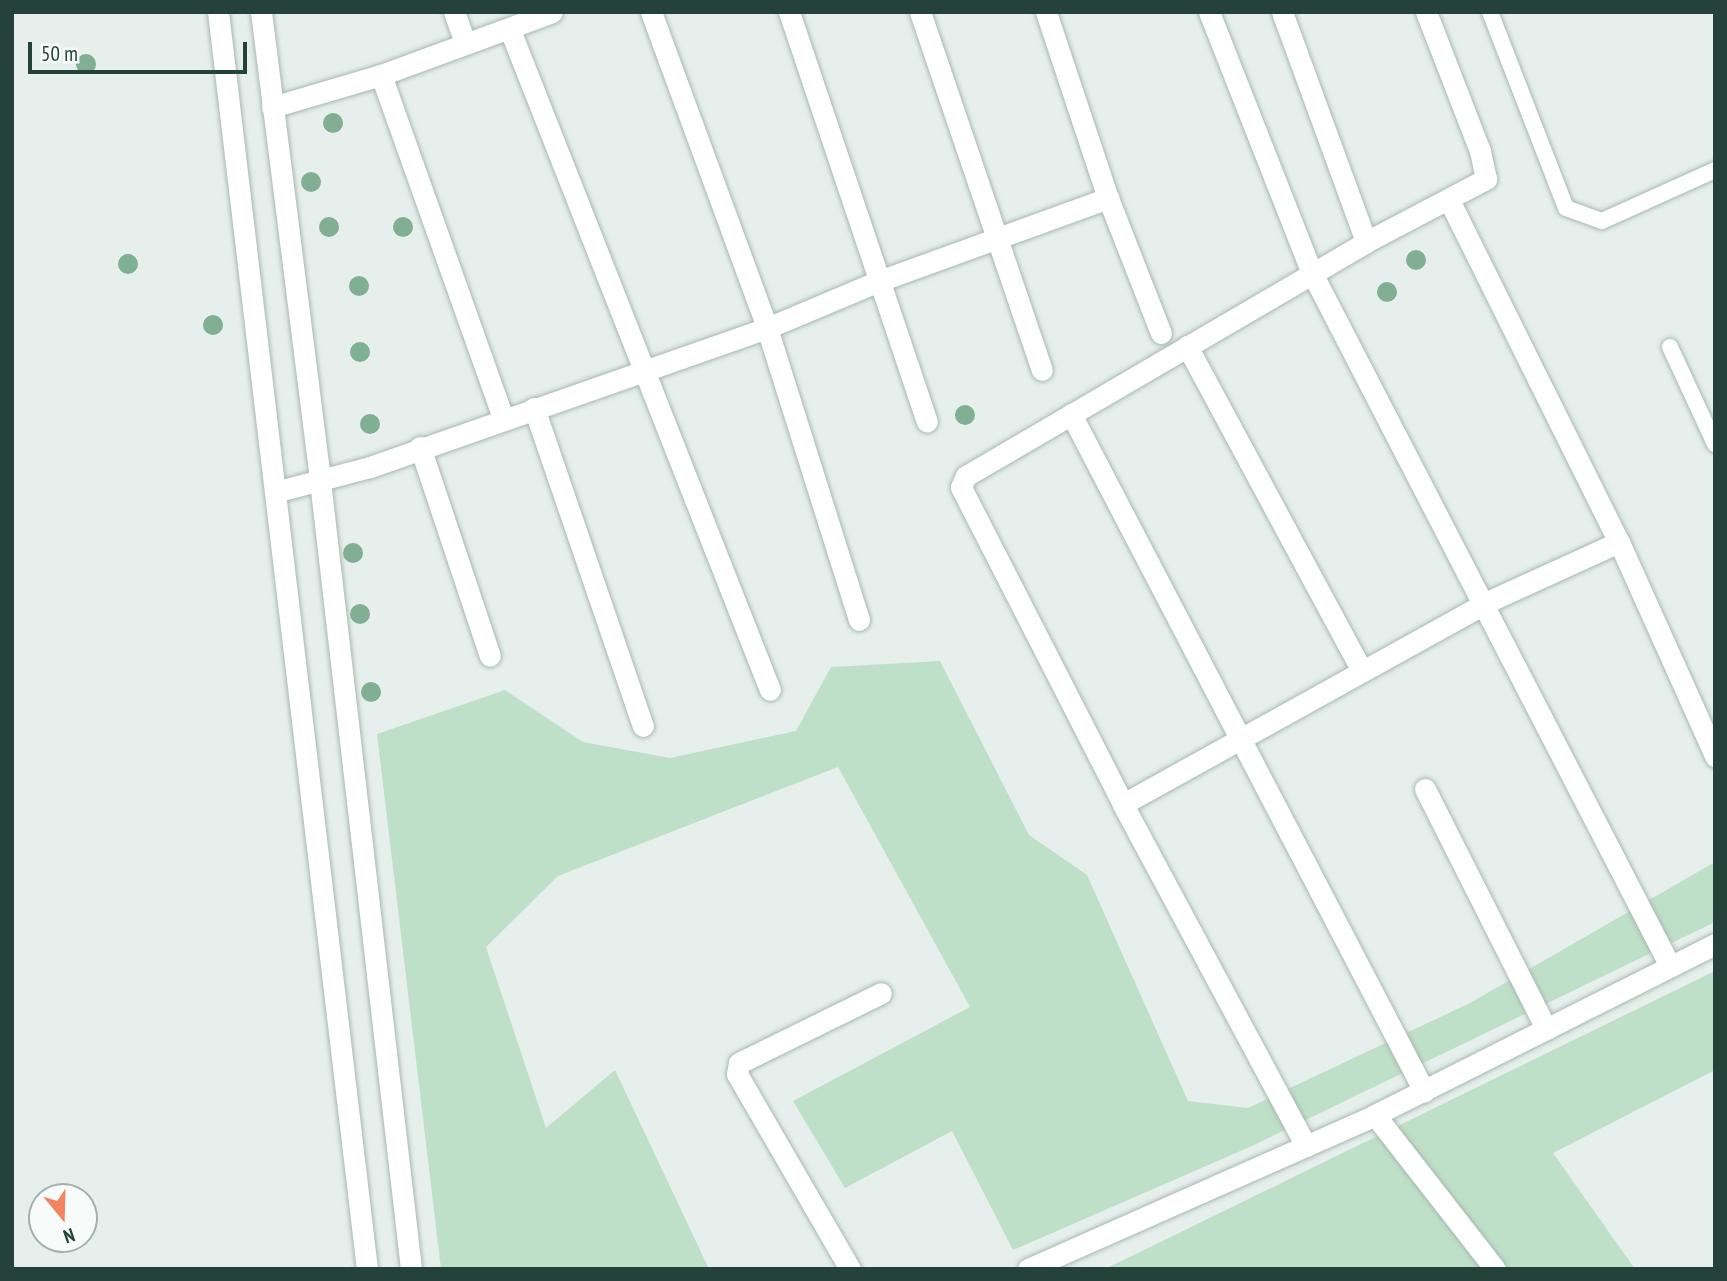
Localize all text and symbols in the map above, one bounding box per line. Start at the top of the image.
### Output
scale bar [32,28,250,72]
text: 50 m [41,40,78,67]
north arrow [28,1183,98,1253]
text: N [60,1223,78,1249]

